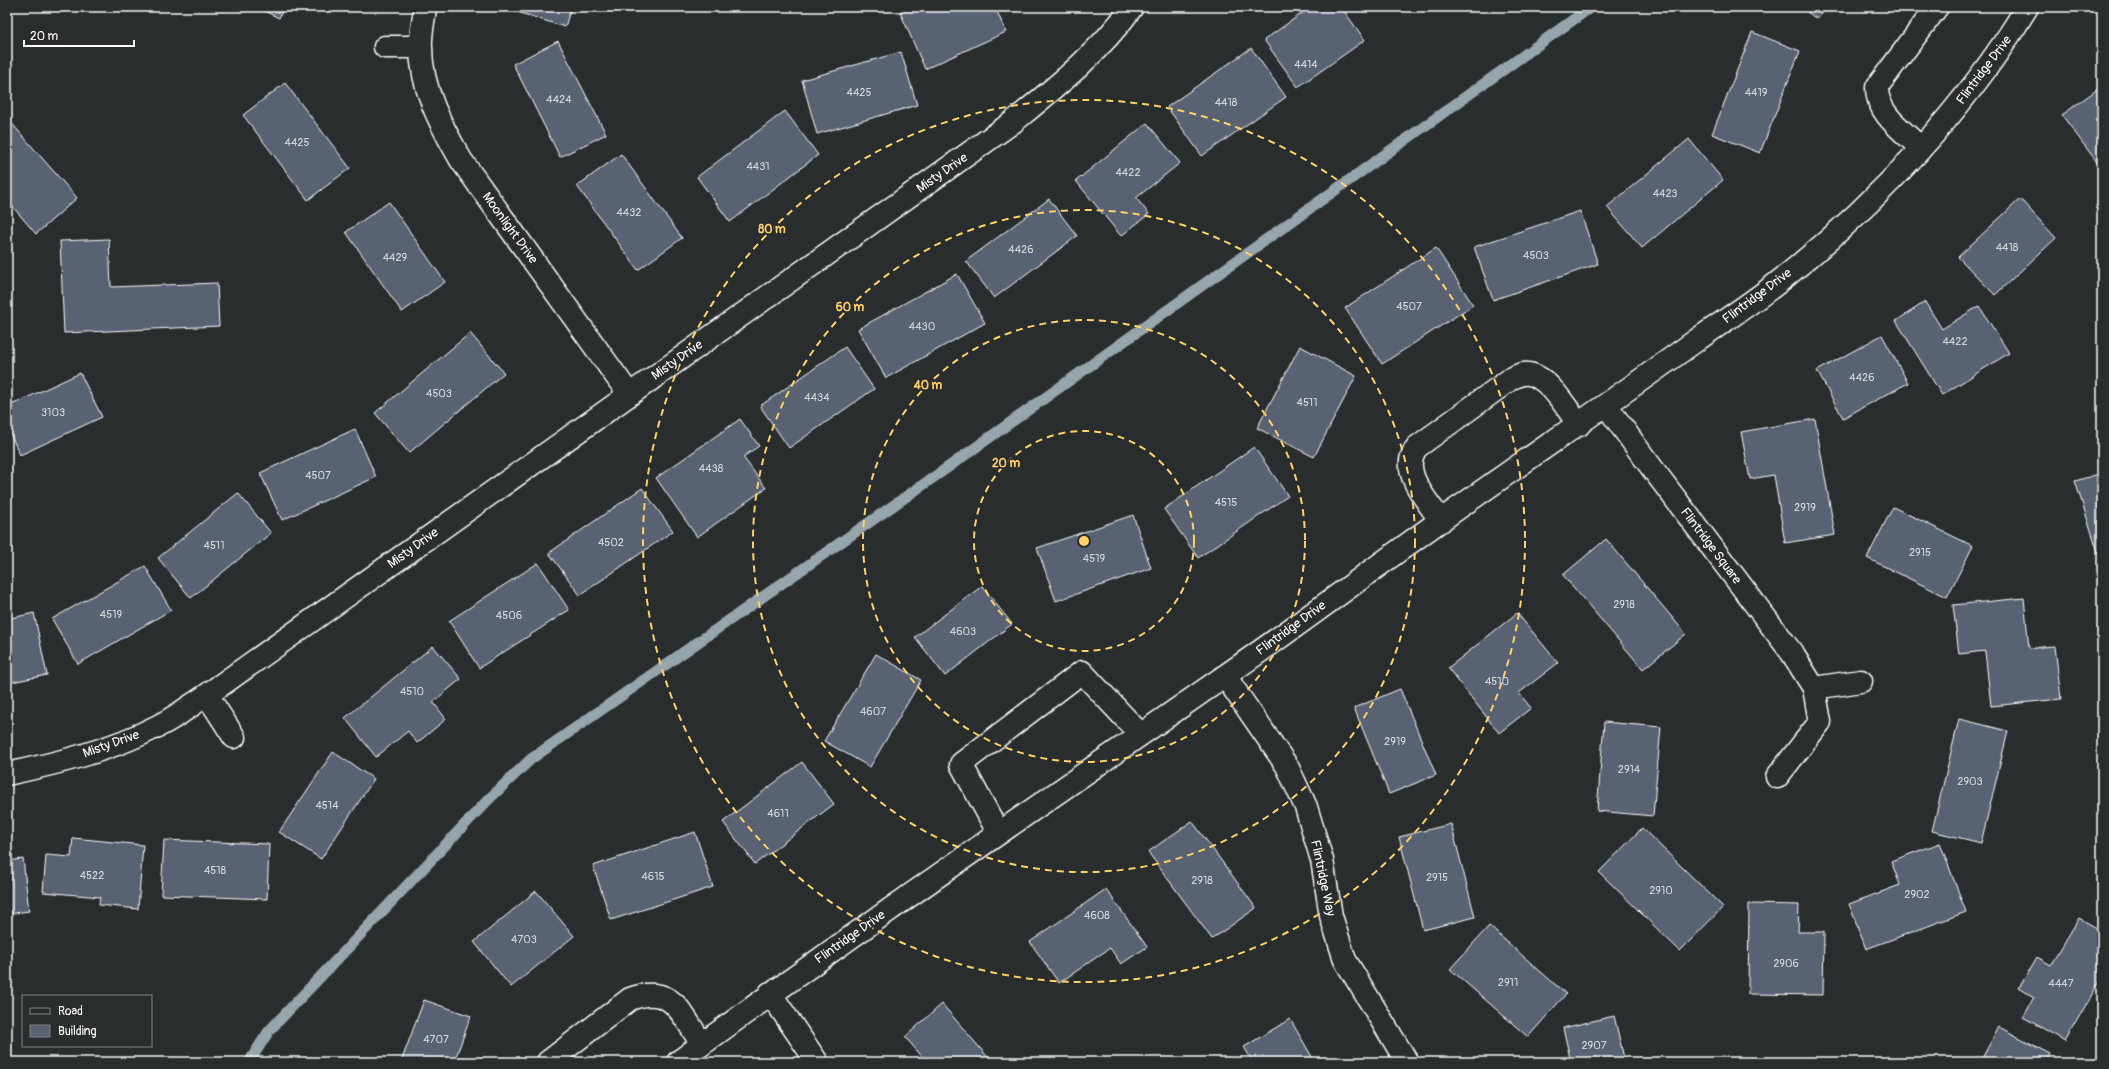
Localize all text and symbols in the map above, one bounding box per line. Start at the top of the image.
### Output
scale bar [24,22,134,48]
text: 20 m [30,29,59,44]
street label: Flintridge Drive [1953,32,2016,108]
house number: 4414 [1294,58,1318,71]
house number: 4425 [847,86,871,99]
house number: 4419 [1745,86,1768,99]
house number: 4424 [546,93,572,106]
house number: 4418 [1215,96,1238,109]
house number: 4425 [285,136,309,149]
street label: Misty Drive [913,149,971,196]
house number: 4431 [746,160,770,173]
house number: 4422 [1115,166,1141,179]
house number: 4423 [1653,187,1677,200]
street label: Moonlight Drive [479,189,542,267]
house number: 4432 [616,206,642,219]
text: 80 m [758,222,786,237]
house number: 4418 [1996,241,2019,254]
house number: 4426 [1008,243,1034,256]
house number: 4503 [1523,249,1549,262]
house number: 4429 [383,251,408,264]
street label: Flintridge Drive [1719,264,1795,327]
text: 60 m [836,300,865,315]
house number: 4507 [1396,300,1422,313]
house number: 4430 [909,320,935,333]
house number: 4422 [1942,335,1968,348]
street label: Misty Drive [648,336,706,383]
house number: 4426 [1849,371,1875,384]
text: 40 m [913,378,943,393]
house number: 4503 [426,387,452,400]
house number: 4434 [804,391,830,404]
house number: 4511 [1297,396,1317,409]
house number: 3103 [41,406,65,419]
text: 20 m [992,456,1020,471]
house number: 4438 [699,462,724,475]
house number: 4507 [305,469,331,482]
house number: 4515 [1215,496,1237,509]
house number: 2919 [1794,501,1816,514]
street label: Flintridge Square [1677,505,1745,588]
street label: Misty Drive [384,524,442,572]
centre of rings [1077,534,1091,548]
house number: 4502 [598,536,624,549]
house number: 4511 [204,539,224,552]
house number: 2915 [1909,546,1931,559]
house number: 4519 [1083,552,1105,565]
street label: Flintridge Drive [1253,597,1329,659]
house number: 2918 [1613,598,1635,611]
house number: 4519 [100,608,122,621]
house number: 4506 [496,609,522,622]
house number: 4603 [950,625,976,638]
house number: 4510 [1485,675,1509,688]
house number: 4510 [400,685,424,698]
house number: 4607 [860,705,886,718]
street label: Misty Drive [81,726,142,762]
house number: 2919 [1384,735,1406,748]
house number: 2914 [1618,763,1641,776]
house number: 2903 [1957,775,1983,788]
house number: 4514 [315,799,339,812]
house number: 4611 [767,807,789,820]
street label: Flintridge Way [1307,839,1339,918]
house number: 4518 [204,864,227,877]
house number: 4522 [80,869,104,882]
house number: 4615 [641,870,665,883]
house number: 2915 [1426,871,1448,884]
house number: 2918 [1191,874,1213,887]
house number: 2910 [1649,884,1673,897]
house number: 2902 [1904,888,1930,901]
street label: Flintridge Drive [812,907,889,967]
house number: 4608 [1084,909,1110,922]
house number: 4703 [511,933,537,946]
house number: 2906 [1773,957,1799,970]
house number: 2911 [1498,976,1518,989]
house number: 4447 [2049,977,2074,990]
legend [22,995,152,1047]
text: Road [58,1004,83,1019]
text: Building [58,1024,97,1039]
house number: 4707 [423,1033,449,1046]
house number: 2907 [1581,1039,1607,1052]

